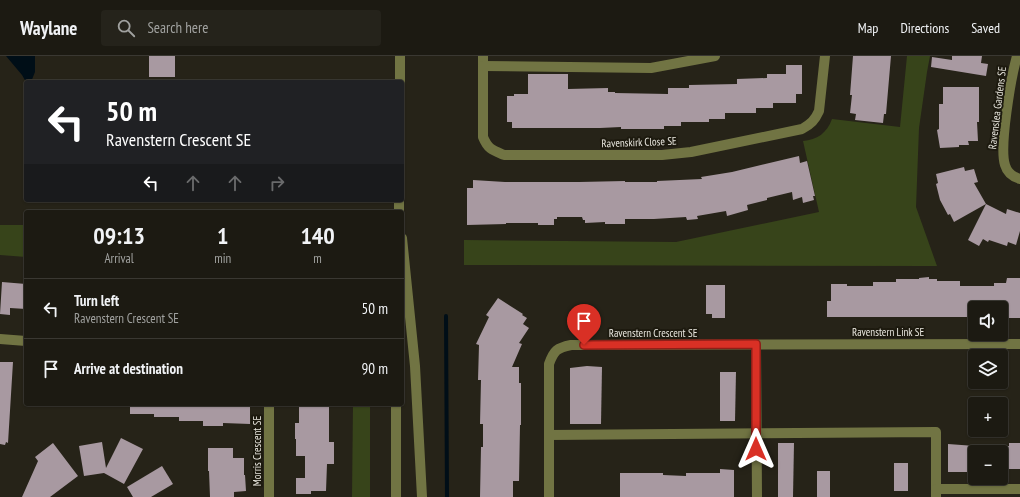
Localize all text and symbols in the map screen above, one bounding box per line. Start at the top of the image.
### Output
search box [101,10,381,46]
text: Waylane [20,16,77,40]
icon: search [115,17,137,39]
text: Search here [147,18,208,37]
text: Map [858,19,878,37]
text: Directions [900,19,949,37]
text: Saved [971,19,1000,37]
street label: Ravenslea Gardens SE [985,66,1009,150]
text: 50 m [106,92,157,129]
icon: left [40,96,92,148]
text: Ravenstern Crescent SE [106,128,251,151]
street label: Ravenskirk Close SE [601,134,677,150]
icon: left [140,172,162,194]
icon: ahead [182,172,204,194]
icon: ahead [224,172,246,194]
icon: right [266,172,288,194]
text: 09:13 [93,220,145,251]
text: 1 [217,220,228,251]
text: 140 [300,220,335,251]
text: Arrival [104,250,134,267]
text: min [214,250,231,267]
text: m [313,250,322,267]
text: Turn left [74,291,119,310]
icon: left [40,298,62,320]
text: 50 m [362,299,388,318]
map controls [968,301,1008,485]
button: sound [968,301,1008,341]
pin [567,304,601,345]
text: Ravenstern Crescent SE [74,310,179,327]
icon: arrive [573,310,595,332]
street label: Ravenstern Link SE [852,325,924,339]
street label: Ravenstern Crescent SE [609,326,698,340]
button: layers [968,349,1008,389]
icon: arrive [40,358,62,380]
text: Arrive at destination [74,359,183,378]
text: 90 m [362,359,388,378]
button: + [968,397,1008,437]
street label: Morris Crescent SE [250,416,264,486]
position arrow [735,428,777,470]
button: − [968,445,1008,485]

